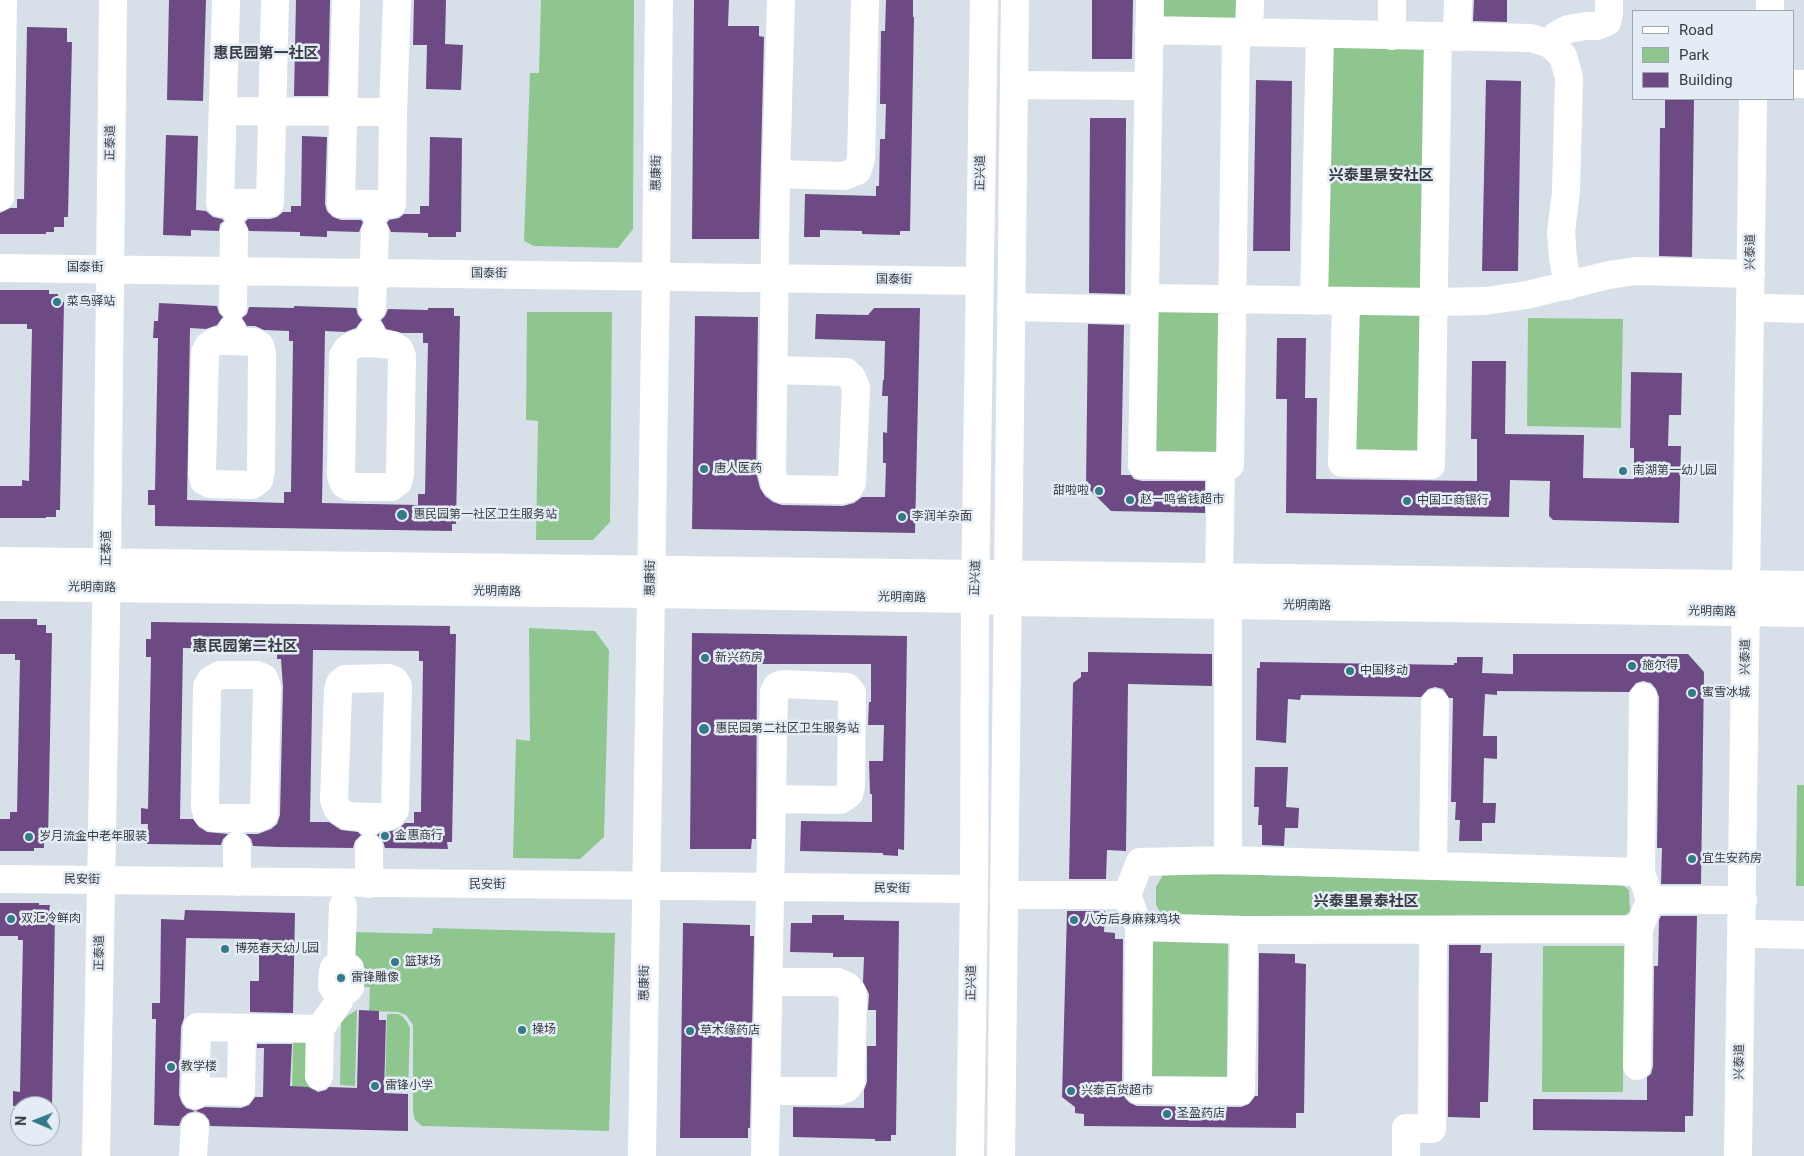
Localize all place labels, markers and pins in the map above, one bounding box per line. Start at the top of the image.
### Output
place label: 菜鸟驿站 [67,295,115,309]
marker: 菜鸟驿站 [51,296,63,308]
place label: 唐人医药 [714,462,762,476]
marker: 唐人医药 [698,463,710,475]
place label: 南湖第一幼儿园 [1633,464,1717,478]
marker: 南湖第一幼儿园 [1617,465,1629,477]
place label: 甜啦啦 [1053,484,1089,498]
marker: 甜啦啦 [1093,485,1105,497]
place label: 赵一鸣省钱超市 [1140,493,1224,507]
marker: 赵一鸣省钱超市 [1124,494,1136,506]
place label: 中国工商银行 [1417,494,1489,508]
marker: 中国工商银行 [1401,495,1413,507]
marker: 惠民园第一社区卫生服务站 [395,508,409,522]
place label: 惠民园第一社区卫生服务站 [413,508,557,522]
place label: 李润羊杂面 [912,510,972,524]
marker: 李润羊杂面 [896,511,908,523]
place label: 新兴药房 [715,651,763,665]
marker: 新兴药房 [699,652,711,664]
place label: 施尔得 [1642,659,1678,673]
marker: 施尔得 [1626,660,1638,672]
place label: 中国移动 [1360,664,1408,678]
marker: 中国移动 [1344,665,1356,677]
place label: 蜜雪冰城 [1702,686,1750,700]
marker: 蜜雪冰城 [1686,687,1698,699]
marker: 惠民园第二社区卫生服务站 [697,722,711,736]
place label: 惠民园第二社区卫生服务站 [715,722,859,736]
place label: 金惠商行 [395,829,443,843]
place label: 岁月流金中老年服装 [39,830,147,844]
marker: 金惠商行 [379,830,391,842]
marker: 岁月流金中老年服装 [23,831,35,843]
place label: 宜生安药房 [1702,852,1762,866]
marker: 宜生安药房 [1686,853,1698,865]
place label: 双汇冷鲜肉 [21,912,81,926]
marker: 双汇冷鲜肉 [5,913,17,925]
place label: 八方后身麻辣鸡块 [1084,913,1180,927]
marker: 八方后身麻辣鸡块 [1068,914,1080,926]
place label: 博苑春天幼儿园 [235,942,319,956]
marker: 博苑春天幼儿园 [219,943,231,955]
place label: 篮球场 [405,955,441,969]
marker: 篮球场 [389,956,401,968]
place label: 雷锋雕像 [351,971,399,985]
marker: 雷锋雕像 [335,972,347,984]
place label: 操场 [532,1023,556,1037]
marker: 操场 [516,1024,528,1036]
place label: 草木缘药店 [700,1024,760,1038]
marker: 草木缘药店 [684,1025,696,1037]
place label: 教学楼 [181,1060,217,1074]
marker: 教学楼 [165,1061,177,1073]
place label: 雷锋小学 [385,1079,433,1093]
marker: 雷锋小学 [369,1080,381,1092]
place label: 兴泰百货超市 [1081,1084,1153,1098]
marker: 兴泰百货超市 [1065,1085,1077,1097]
place label: 圣盈药店 [1177,1107,1225,1121]
marker: 圣盈药店 [1161,1108,1173,1120]

